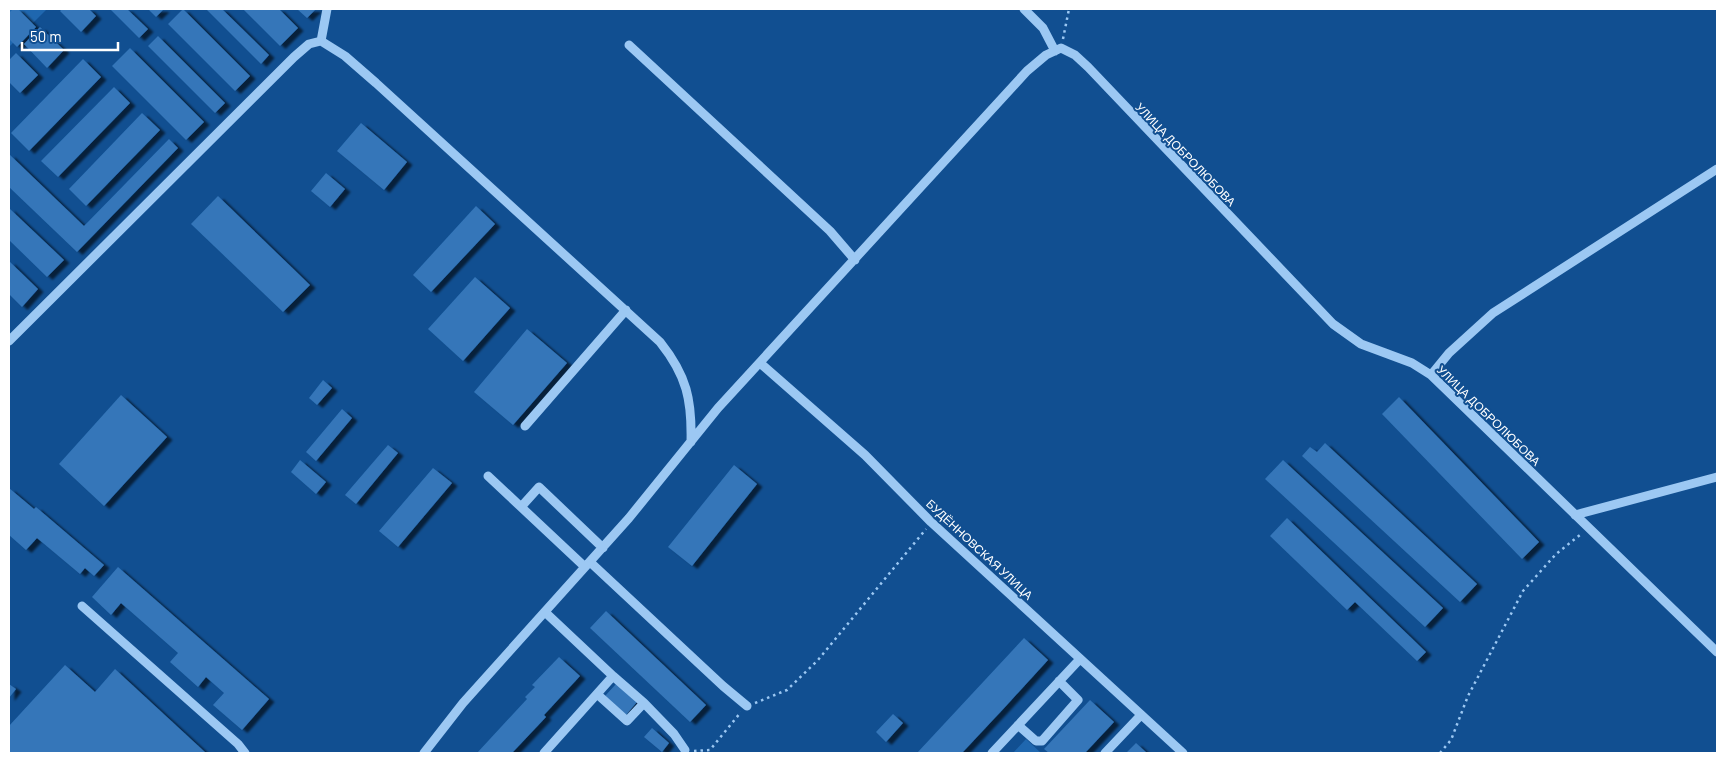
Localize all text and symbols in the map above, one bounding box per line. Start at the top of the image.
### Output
scale bar [22,20,119,52]
text: 50 m [30,27,62,45]
street label: УЛИЦА ДОБРОЛЮБОВА [1132,100,1239,209]
street label: УЛИЦА ДОБРОЛЮБОВА [1434,362,1543,469]
street label: БУДЁННОВСКАЯ УЛИЦА [923,496,1036,603]

